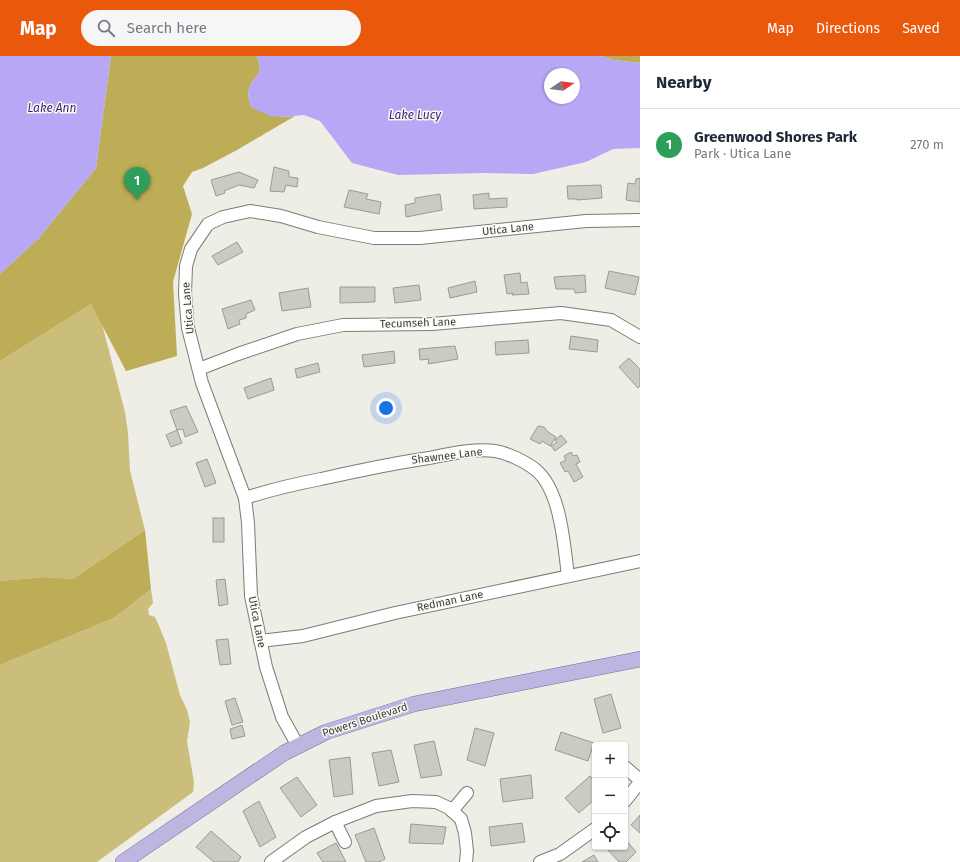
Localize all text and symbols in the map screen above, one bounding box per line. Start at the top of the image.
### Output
search box [81,10,361,46]
text: Map [20,17,57,40]
icon: search [95,17,117,39]
text: Search here [127,19,207,37]
text: Map [767,20,794,37]
text: Directions [816,20,880,37]
text: Saved [902,20,940,37]
north arrow [544,68,580,104]
text: Nearby [656,72,711,93]
water label: Lake Ann [27,101,77,115]
water label: Lake Lucy [389,108,442,122]
text: Greenwood Shores Park [694,128,857,146]
text: 1 [666,137,672,152]
text: 270 m [910,137,944,152]
text: Park · Utica Lane [694,146,791,161]
pin: 1 [124,167,150,200]
street label: Utica Lane [481,220,535,238]
street label: Utica Lane [179,281,197,335]
street label: Tecumseh Lane [380,315,456,331]
your location [376,398,396,418]
street label: Shawnee Lane [411,445,483,467]
street label: Redman Lane [416,588,484,614]
street label: Utica Lane [246,595,268,649]
street label: Powers Boulevard [321,700,409,740]
map controls [592,742,628,850]
button: + [592,742,628,778]
button: − [592,778,628,814]
button: locate [592,814,628,850]

